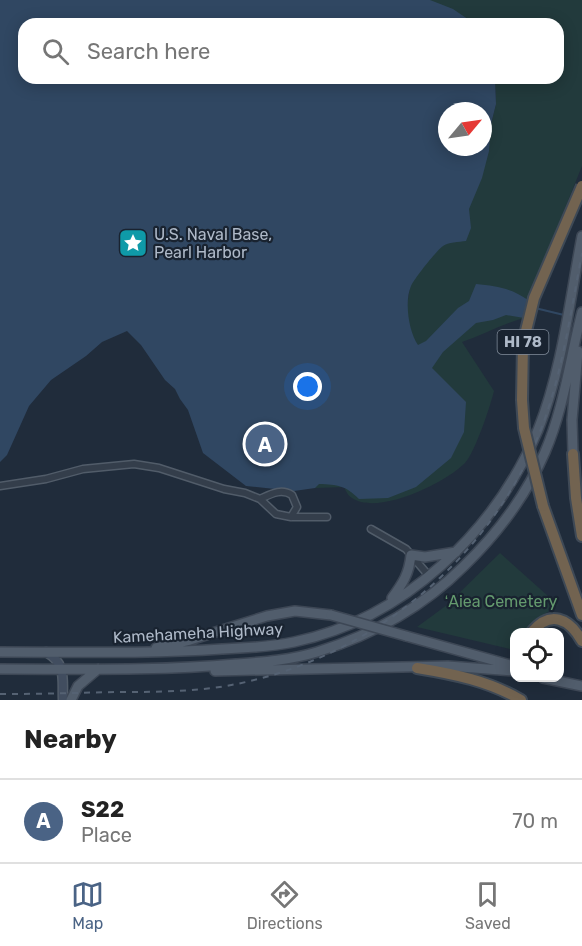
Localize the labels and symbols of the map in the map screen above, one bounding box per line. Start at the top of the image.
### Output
north arrow [438,102,492,156]
place label: U.S. Naval Base, Pearl Harbor [154,225,272,262]
place icon: U.S. Naval Base, Pearl Harbor [117,227,149,259]
road number: HI 78 [498,330,548,354]
your location [293,372,322,401]
pin: A [246,422,284,466]
park label: ʻAiea Cemetery [445,592,558,611]
street label: Kamehameha Highway [112,619,284,647]

